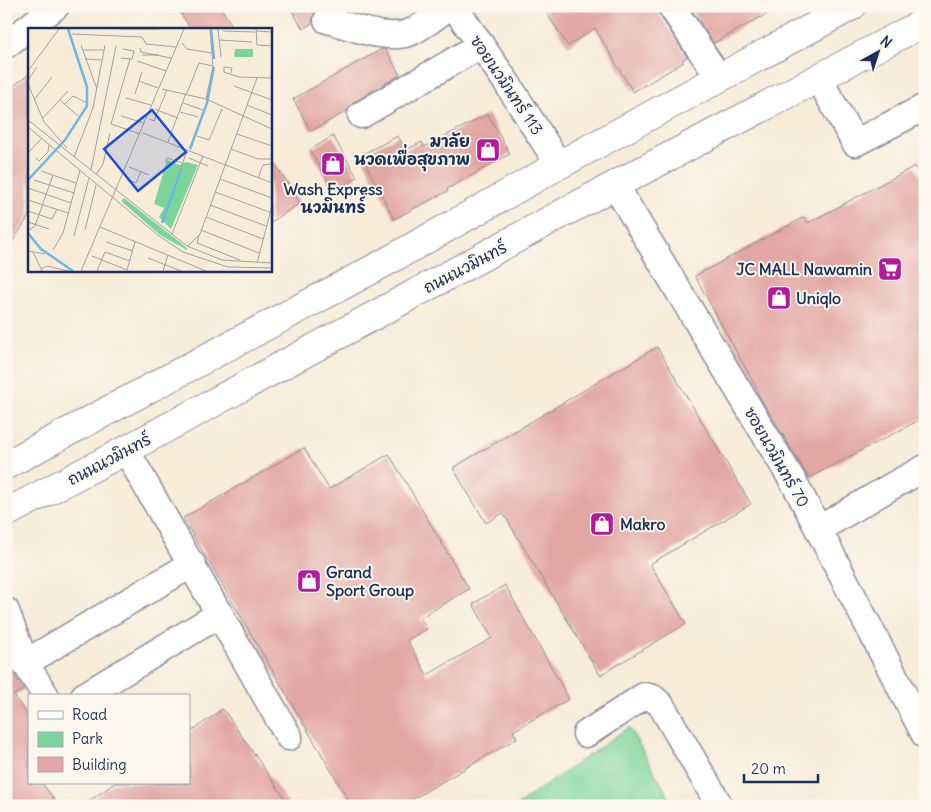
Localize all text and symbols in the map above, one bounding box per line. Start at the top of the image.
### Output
inset map [28,28,271,271]
north arrow [854,28,904,78]
street label: ซอยนวมินทร์ 113 [466,31,549,139]
text: N [877,32,896,52]
place label: มาลัย นวดเพื่อสุขภาพ [354,131,470,172]
shop icon: มาลัย นวดเพื่อสุขภาพ [475,137,501,163]
shop icon: Wash Express นวมินทร์ [320,151,346,177]
place label: Wash Express นวมินทร์ [284,179,383,217]
street label: ถนนนวมินทร์ [419,235,511,297]
supermarket icon: JC MALL Nawamin [877,256,903,282]
place label: JC MALL Nawamin [736,259,872,279]
shop icon: Uniqlo [766,285,792,311]
place label: Uniqlo [796,288,841,309]
street label: ซอยนวมินทร์ 70 [740,403,815,511]
street label: ถนนนวมินทร์ [63,427,155,489]
shop icon: Makro [589,511,615,537]
place label: Makro [620,514,666,534]
place label: Grand Sport Group [326,562,414,601]
shop icon: Grand Sport Group [296,568,322,594]
legend [28,694,190,784]
text: Road [72,705,107,724]
text: Park [72,729,103,748]
scale bar [744,752,817,784]
text: Building [72,755,127,774]
text: 20 m [751,759,786,778]

